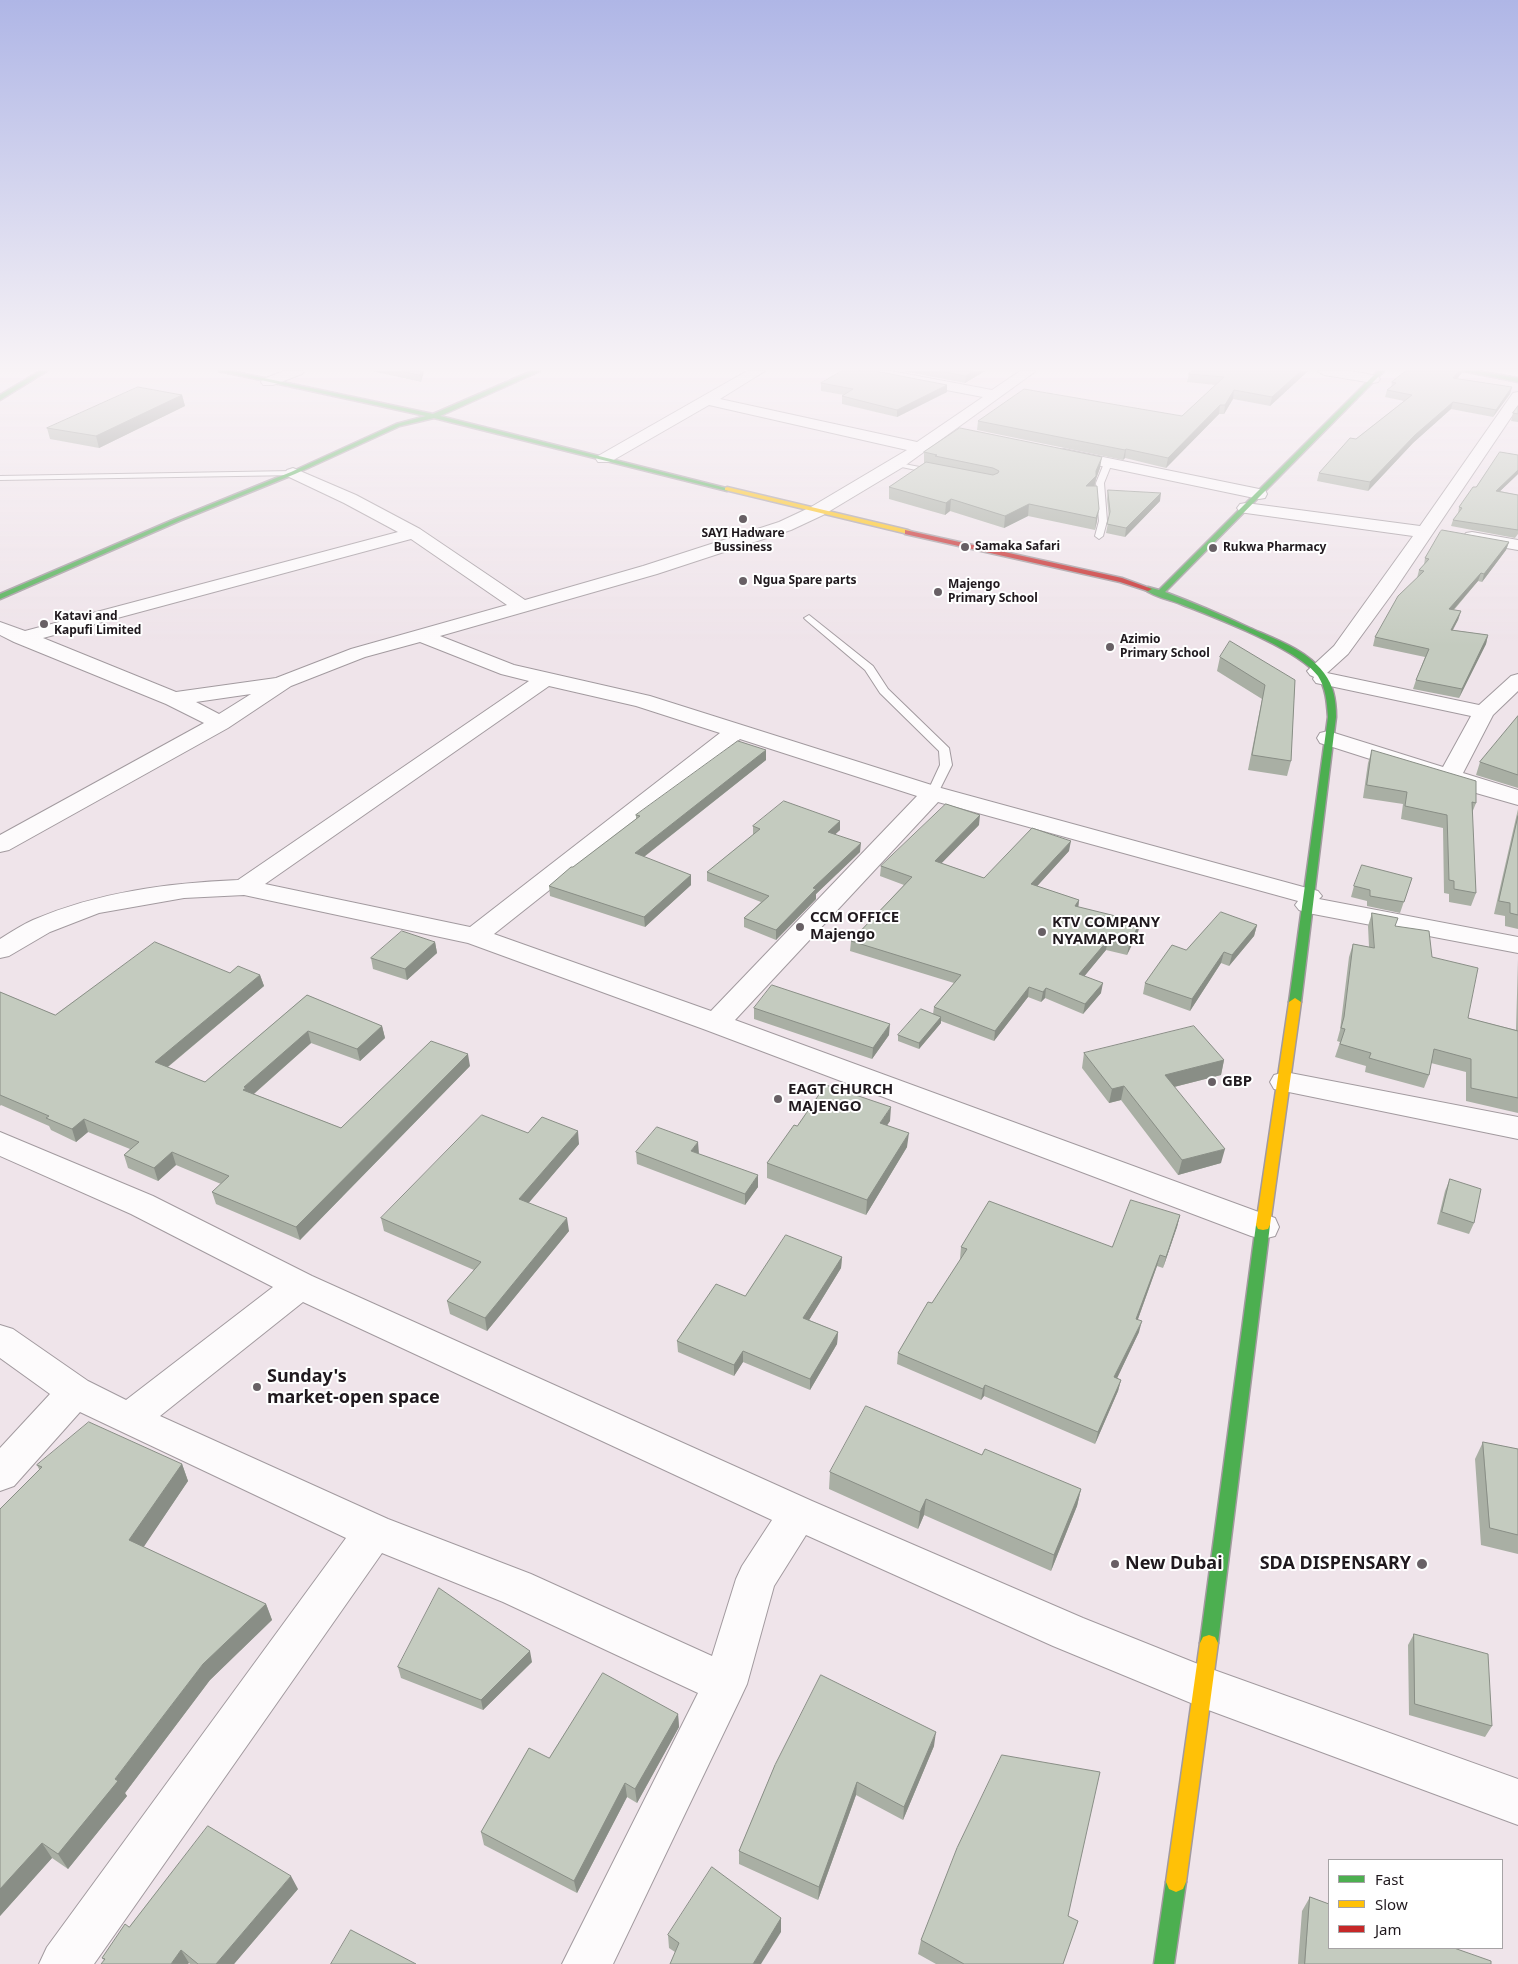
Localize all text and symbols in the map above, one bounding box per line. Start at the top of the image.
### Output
marker: SAYI Hadware Bussiness [737,513,749,525]
place label: SAYI Hadware Bussiness [701,527,785,555]
place label: Samaka Safari [975,540,1060,554]
marker: Samaka Safari [959,541,971,553]
place label: Rukwa Pharmacy [1223,541,1326,555]
marker: Rukwa Pharmacy [1207,542,1219,554]
place label: Ngua Spare parts [753,574,857,588]
marker: Ngua Spare parts [737,575,749,587]
place label: Majengo Primary School [948,578,1038,606]
marker: Majengo Primary School [932,586,944,598]
place label: Katavi and Kapufi Limited [54,610,141,638]
marker: Katavi and Kapufi Limited [38,618,50,630]
place label: Azimio Primary School [1120,633,1210,661]
marker: Azimio Primary School [1104,641,1116,653]
place label: CCM OFFICE Majengo [810,909,899,944]
place label: KTV COMPANY NYAMAPORI [1052,914,1160,949]
marker: CCM OFFICE Majengo [794,921,806,933]
marker: KTV COMPANY NYAMAPORI [1036,926,1048,938]
place label: GBP [1222,1073,1252,1091]
marker: GBP [1206,1076,1218,1088]
place label: EAGT CHURCH MAJENGO [788,1081,893,1116]
marker: EAGT CHURCH MAJENGO [772,1093,784,1105]
place label: Sunday's market-open space [267,1366,440,1408]
marker: Sunday's market-open space [251,1381,263,1393]
place label: New Dubai [1125,1553,1223,1575]
place label: SDA DISPENSARY [1260,1553,1411,1575]
marker: SDA DISPENSARY [1415,1557,1429,1571]
marker: New Dubai [1109,1558,1121,1570]
legend [1328,1859,1503,1949]
text: Fast [1375,1869,1404,1889]
text: Slow [1375,1894,1408,1914]
text: Jam [1375,1919,1402,1939]

